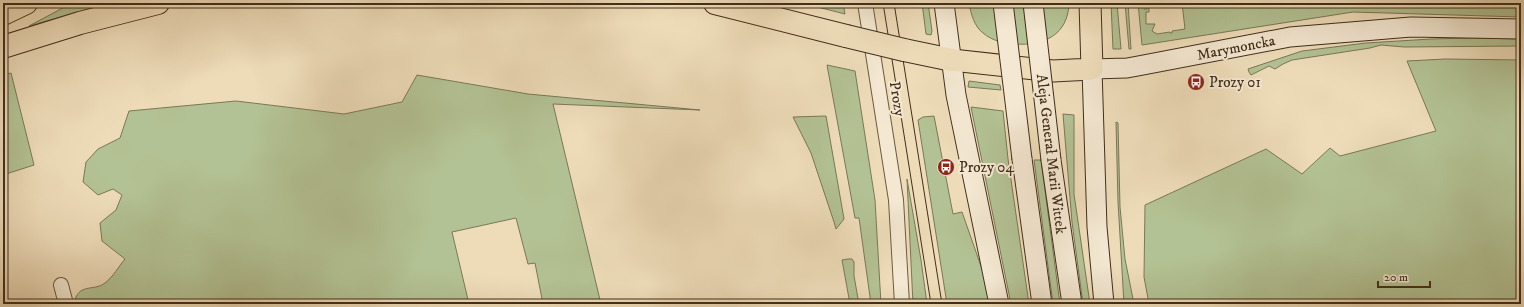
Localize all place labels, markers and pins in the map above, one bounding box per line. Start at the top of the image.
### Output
bus stop icon: Prozy 01 [1186,72,1206,92]
place label: Prozy 01 [1209,73,1261,92]
bus stop icon: Prozy 04 [936,157,956,177]
place label: Prozy 04 [959,158,1014,177]

